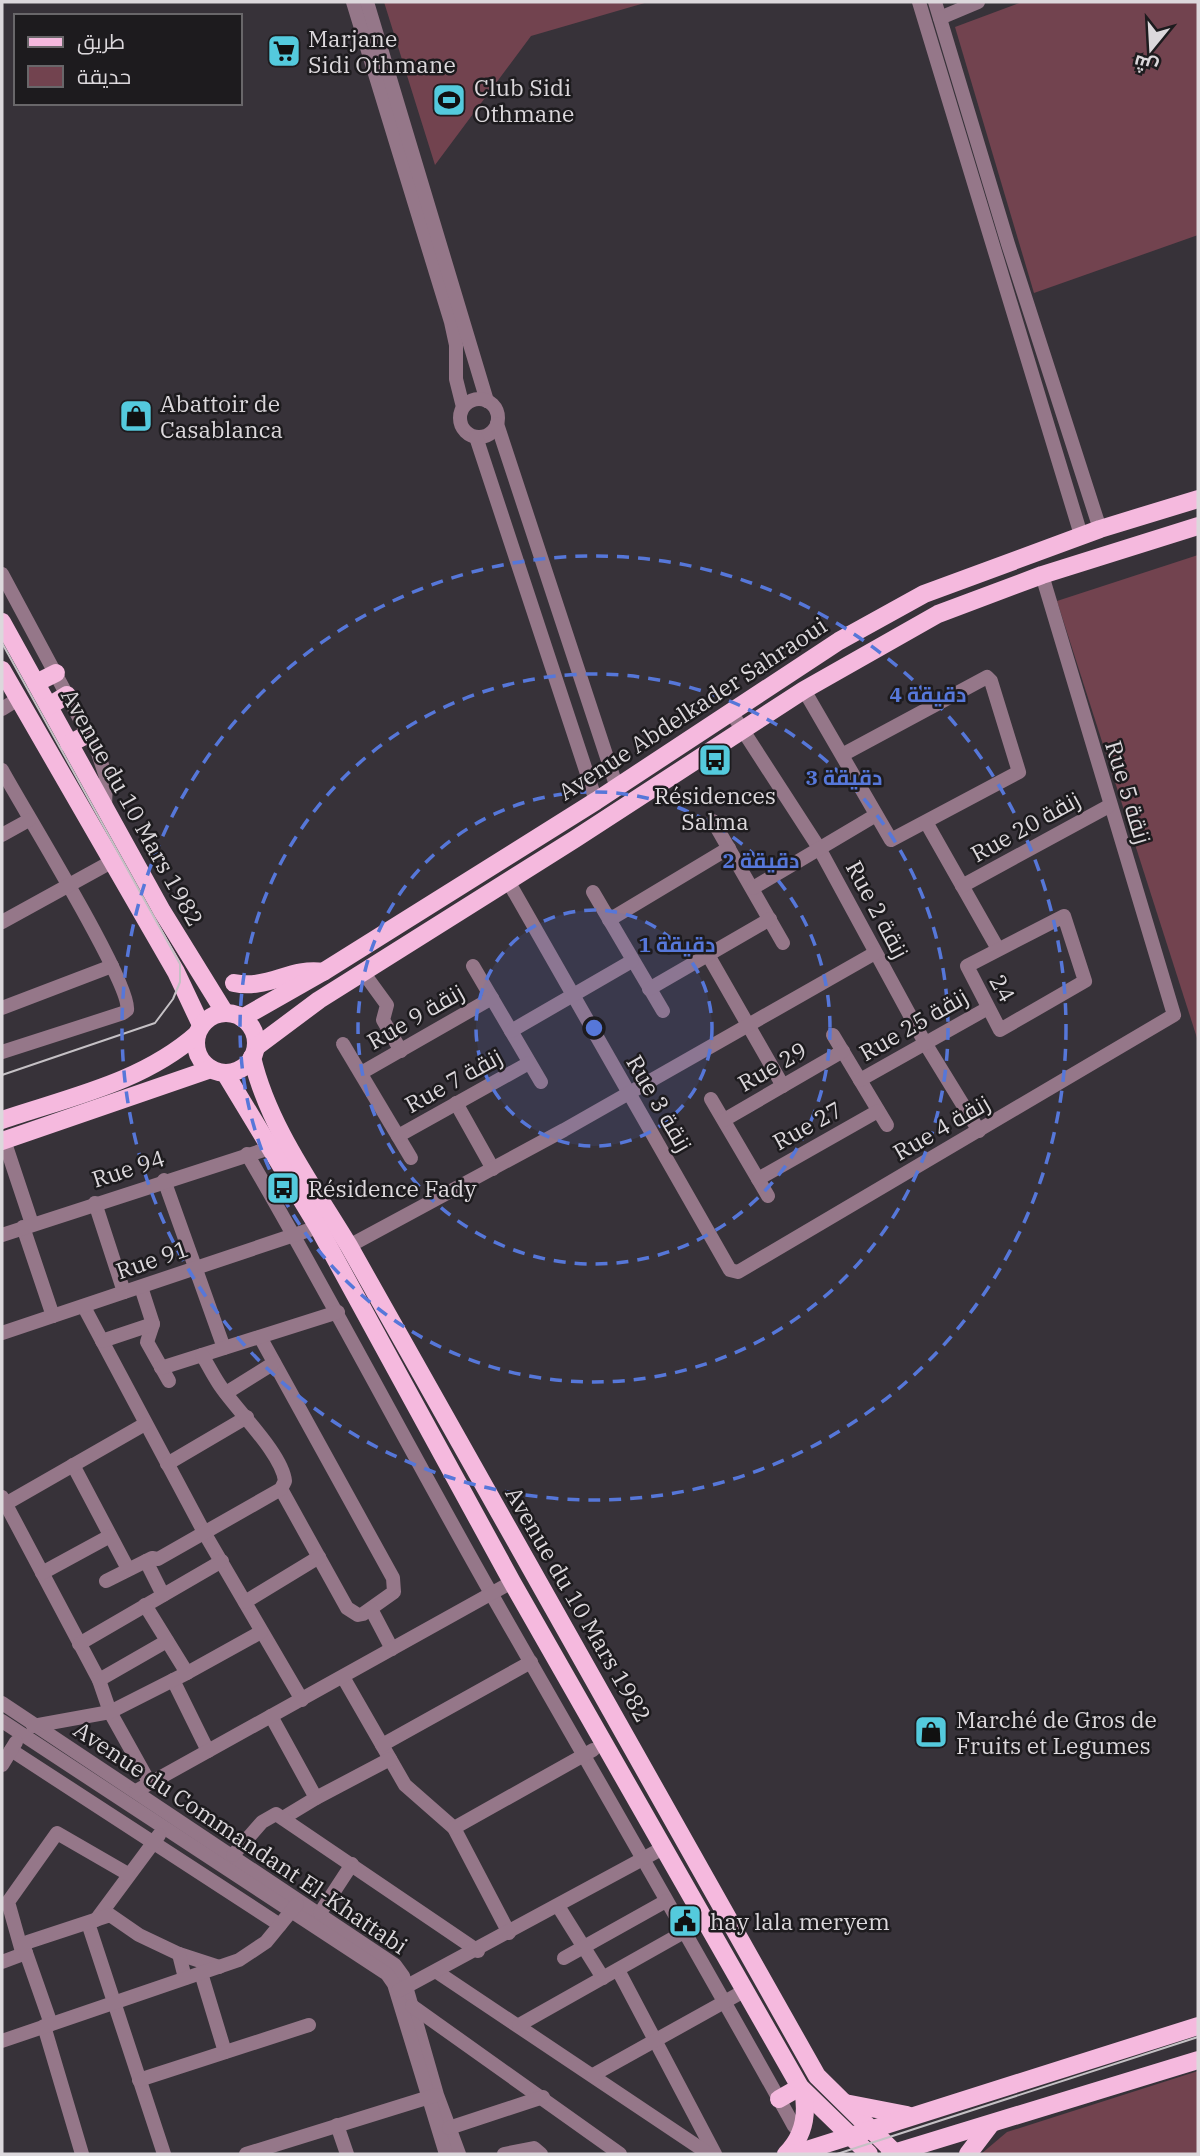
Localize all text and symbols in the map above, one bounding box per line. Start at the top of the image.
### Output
legend [14,14,242,105]
north arrow [1116,14,1186,84]
place label: Marjane Sidi Othmane [308,23,456,79]
text: طريق [77,27,125,55]
supermarket icon: Marjane Sidi Othmane [265,32,303,70]
text: ش [1130,50,1161,80]
text: حديقة [77,62,131,90]
place label: Club Sidi Othmane [474,72,574,128]
sports icon: Club Sidi Othmane [430,81,468,119]
place label: Abattoir de Casablanca [160,388,283,444]
shop icon: Abattoir de Casablanca [117,397,155,435]
street label: Avenue Abdelkader Sahraoui [552,610,832,806]
text: 4 دقيقة [890,680,966,708]
street label: Avenue du 10 Mars 1982 [55,683,211,931]
street label: Rue 5 زنقة [1099,737,1159,847]
bus stop icon: Résidences Salma [696,741,734,779]
text: 3 دقيقة [806,763,882,791]
place label: Résidences Salma [654,780,776,836]
street label: Rue 20 زنقة [965,784,1085,868]
text: 2 دقيقة [723,846,799,874]
street label: Rue 2 زنقة [840,855,916,963]
text: 1 دقيقة [639,930,715,958]
street label: 24 [983,969,1023,1007]
street label: Rue 9 زنقة [361,976,469,1056]
street label: Rue 25 زنقة [853,981,973,1067]
centre of rings [582,1016,606,1040]
street label: Rue 29 [732,1034,812,1098]
street label: Rue 7 زنقة [399,1041,507,1119]
street label: Rue 3 زنقة [620,1049,700,1157]
street label: Rue 4 زنقة [887,1087,995,1167]
street label: Rue 27 [767,1094,847,1156]
street label: Rue 94 [88,1142,168,1194]
bus stop icon: Résidence Fady [264,1169,302,1207]
place label: Résidence Fady [308,1173,477,1203]
street label: Rue 91 [112,1233,192,1285]
street label: Avenue du 10 Mars 1982 [499,1481,659,1727]
place label: Marché de Gros de Fruits et Legumes [956,1704,1157,1760]
shop icon: Marché de Gros de Fruits et Legumes [912,1713,950,1751]
street label: Avenue du Commandant El-Khattabi [68,1714,414,1960]
public building icon: hay lala meryem [666,1902,704,1940]
place label: hay lala meryem [710,1906,890,1936]

